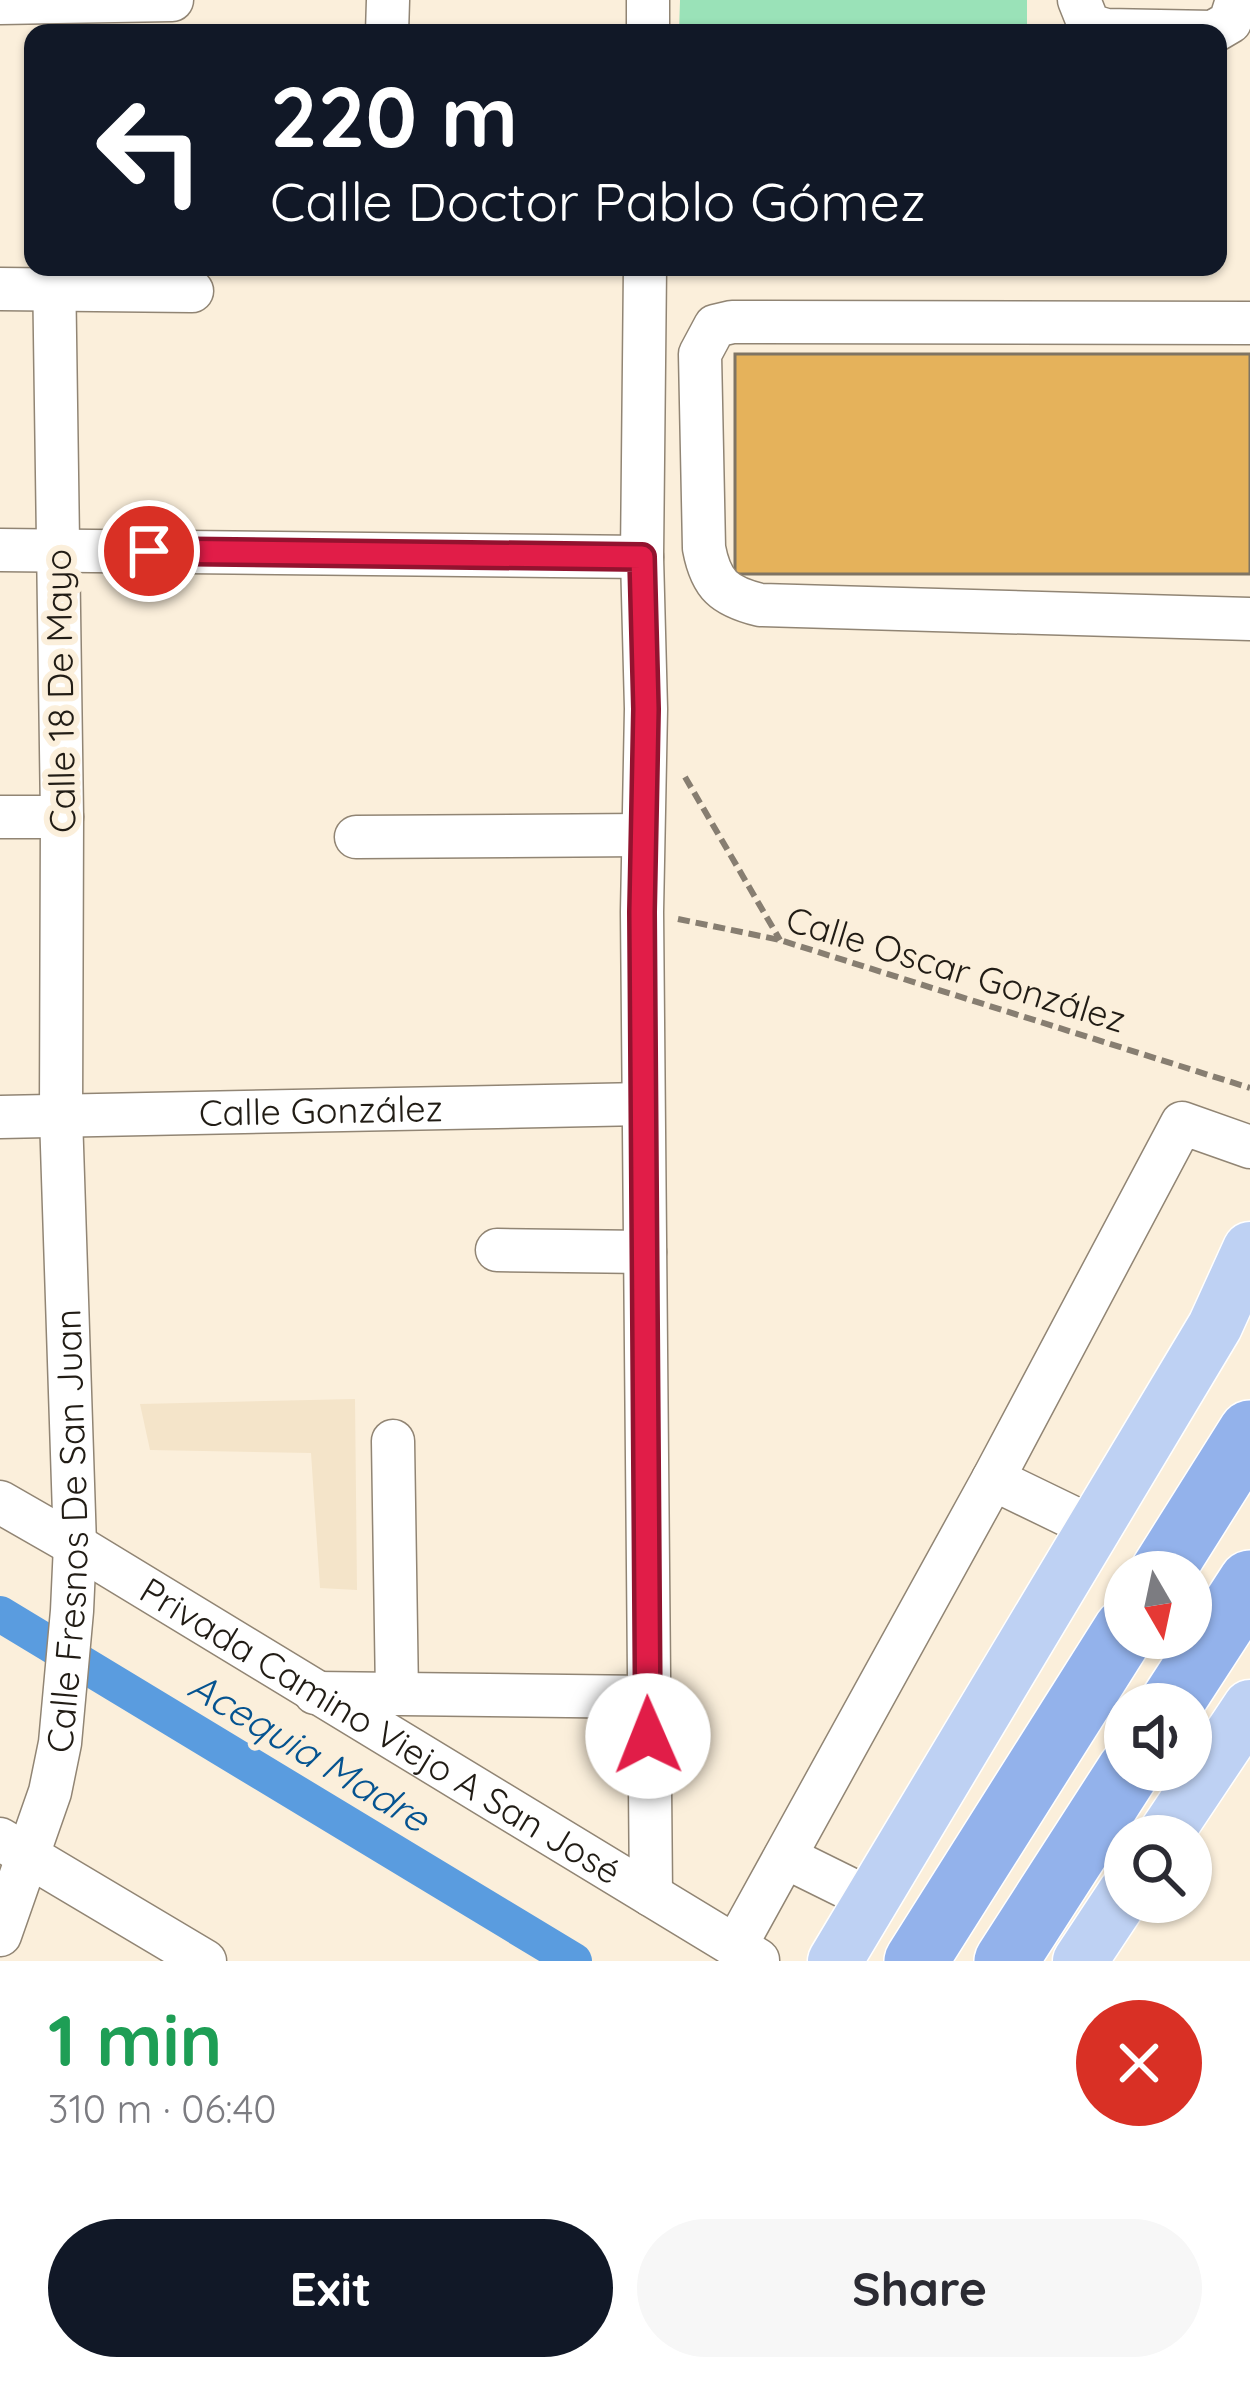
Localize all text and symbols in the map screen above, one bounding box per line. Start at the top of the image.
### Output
text: 220 m [270,63,518,168]
icon: left [72,72,228,228]
text: Calle Doctor Pablo Gómez [270,167,926,235]
pin [98,500,200,602]
icon: arrive [116,518,182,584]
street label: Calle 18 De Mayo [35,549,84,833]
street label: Calle Oscar González [781,895,1131,1042]
street label: Calle González [199,1085,443,1135]
street label: Calle Fresnos De San Juan [36,1308,97,1755]
north arrow [1104,1551,1212,1659]
map controls [1104,1551,1212,1923]
street label: Privada Camino Viejo A San José [132,1567,629,1893]
water label: Acequia Madre [180,1661,440,1844]
position arrow [585,1673,711,1799]
button: sound [1104,1683,1212,1791]
button: search [1104,1815,1212,1923]
text: 1 min [48,1994,222,2084]
button: close [1076,2000,1202,2126]
text: 310 m · 06:40 [48,2084,276,2133]
button: Exit [48,2219,613,2357]
button: Share [637,2219,1202,2357]

